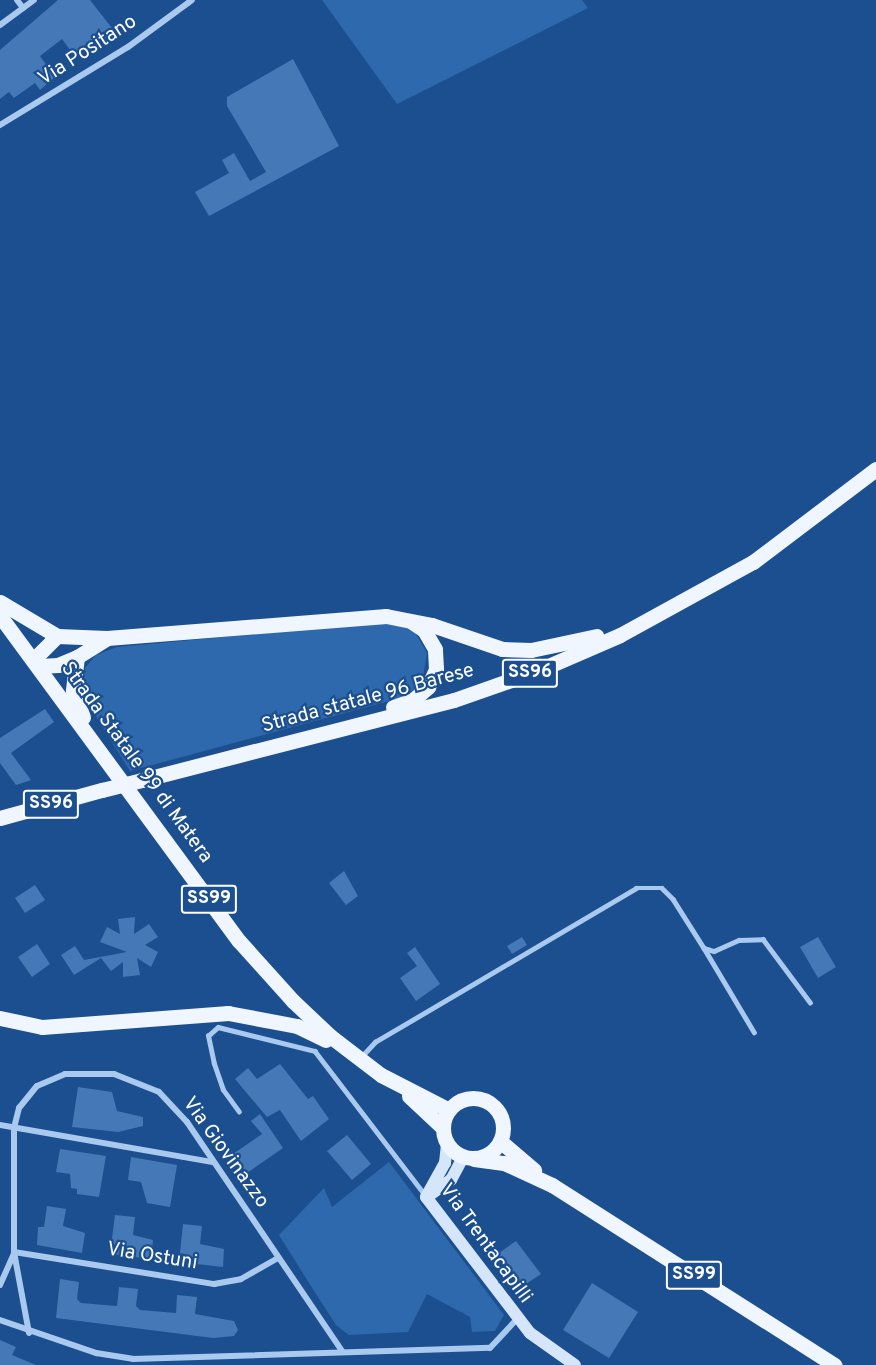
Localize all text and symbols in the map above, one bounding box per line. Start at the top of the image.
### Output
street label: Via Positano [34,10,142,92]
street label: Strada Statale 99 di Matera [55,658,217,868]
road number: SS96 [502,658,558,688]
street label: Strada statale 96 Barese [259,659,477,739]
road number: SS96 [22,789,80,819]
road number: SS99 [180,884,238,914]
street label: Via Giovinazzo [177,1093,273,1213]
street label: Via Trentacapilli [433,1179,537,1309]
street label: Via Ostuni [105,1238,199,1276]
road number: SS99 [666,1260,722,1290]

